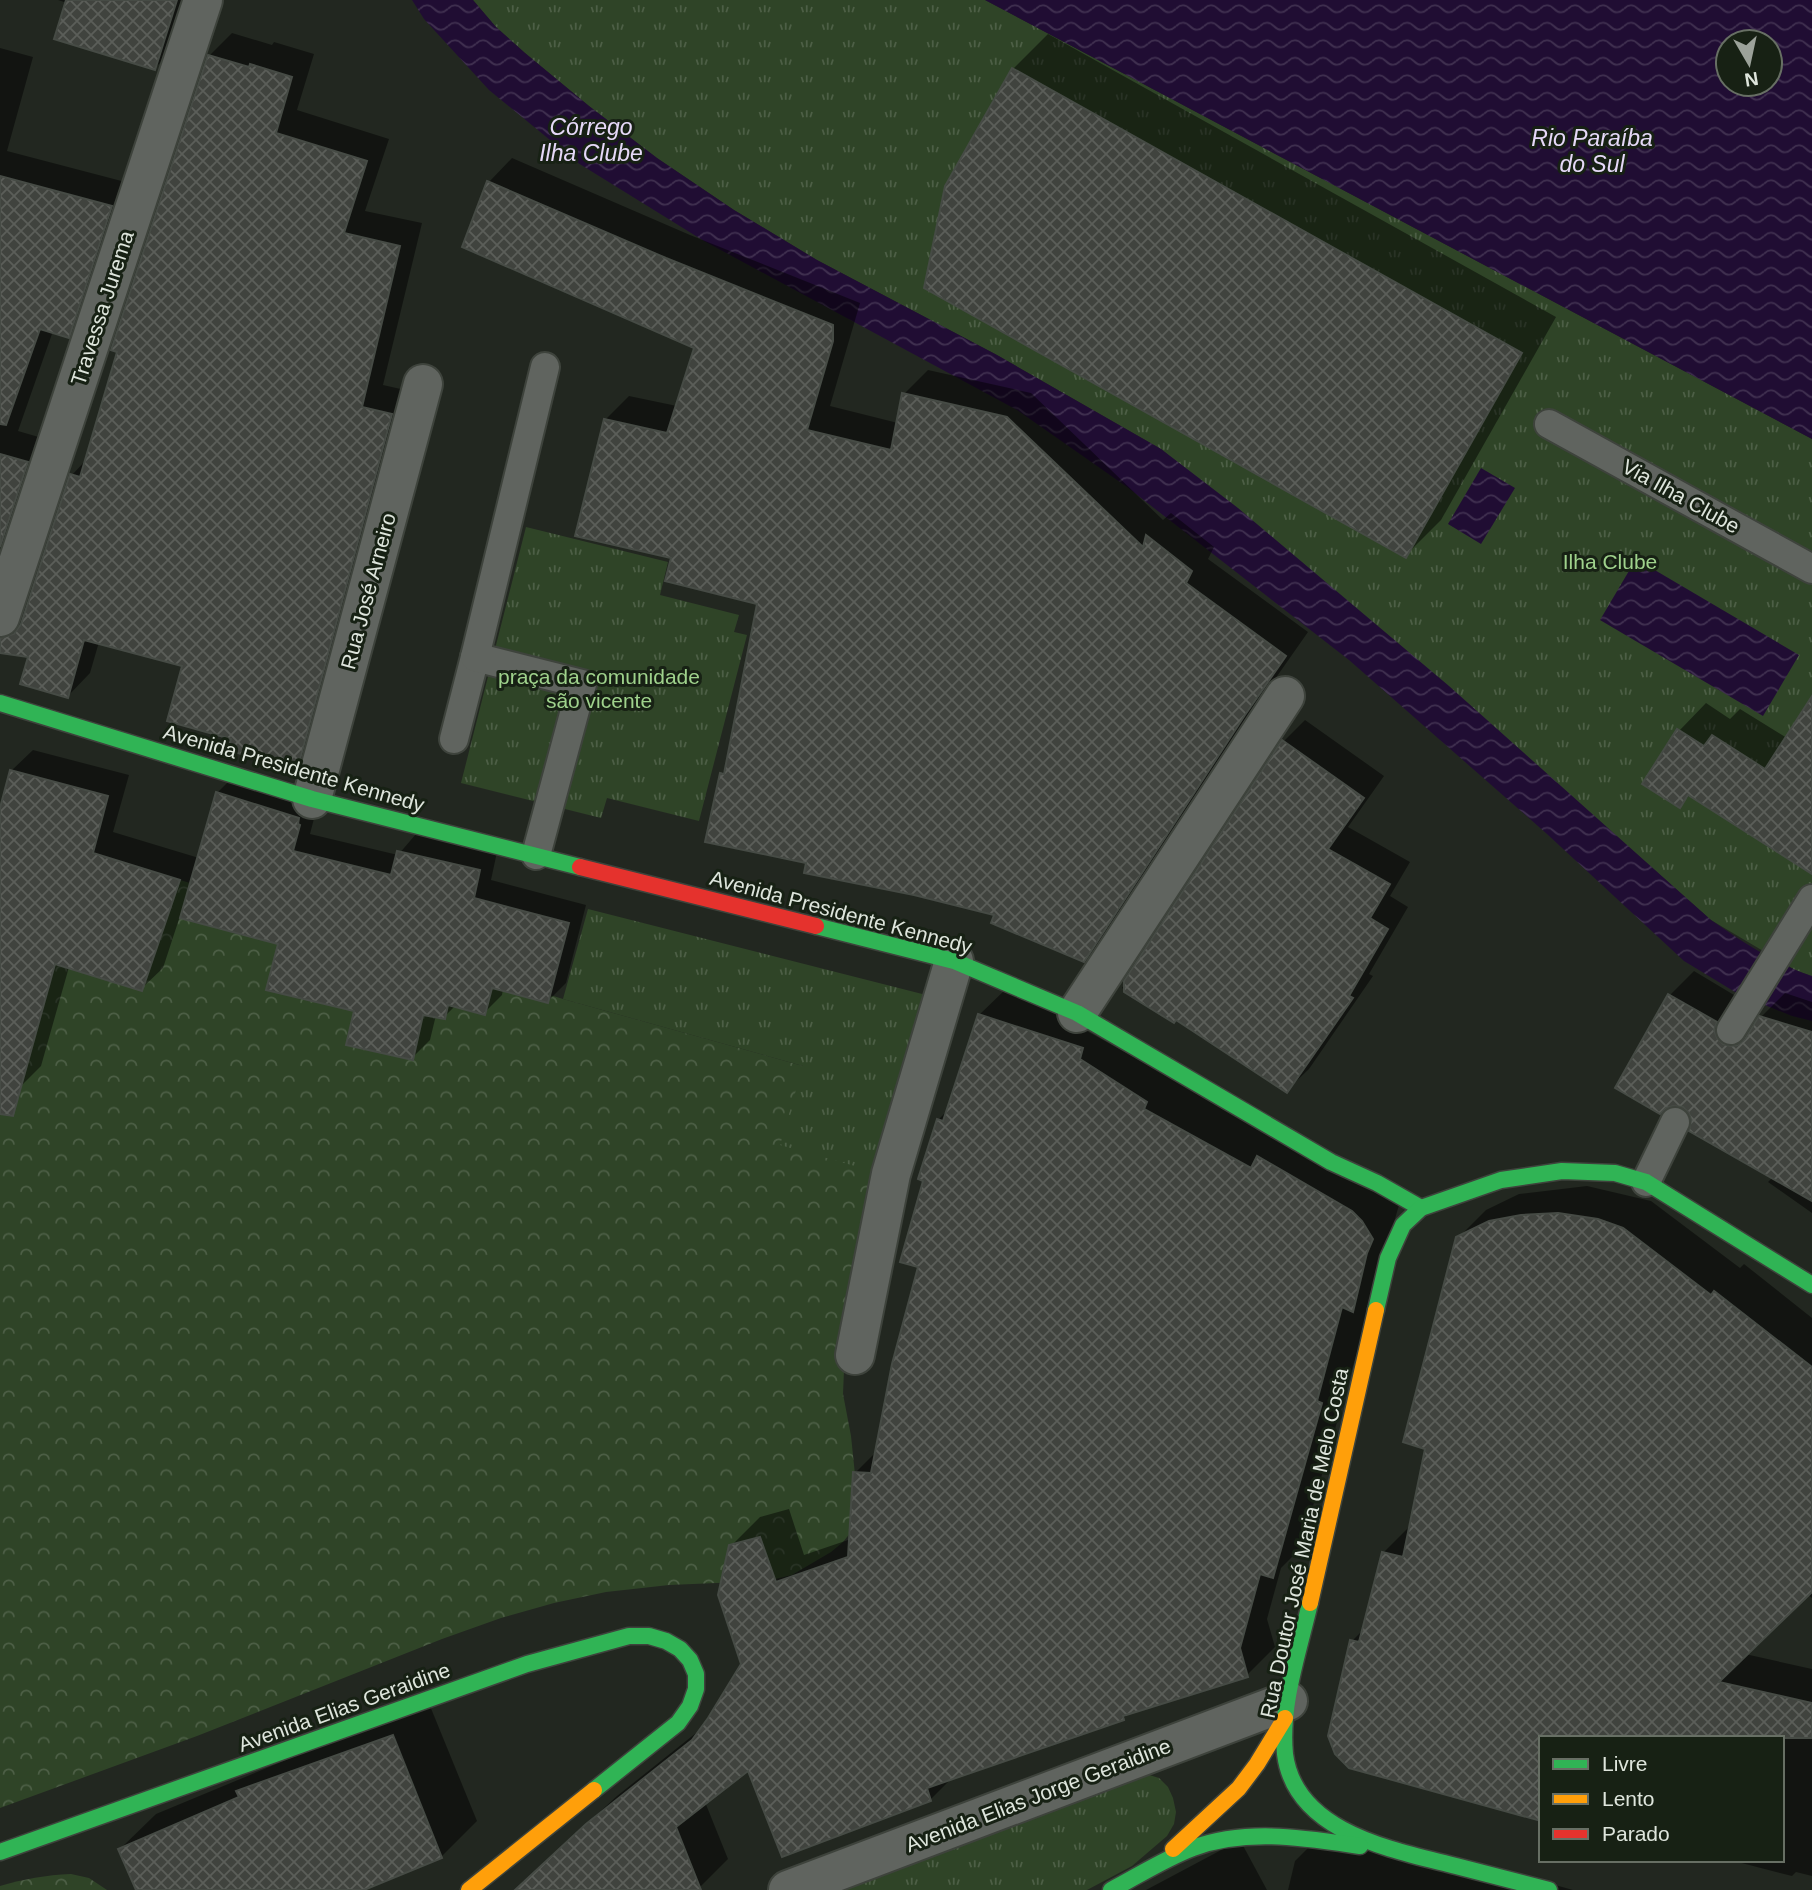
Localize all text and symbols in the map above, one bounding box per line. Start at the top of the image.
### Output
north arrow [1714,28,1784,98]
text: N [1743,68,1760,91]
water label: Córrego Ilha Clube [539,114,643,166]
water label: Rio Paraíba do Sul [1531,125,1653,177]
street label: Travessa Jurema [66,227,138,388]
street label: Via Ilha Clube [1618,454,1744,538]
street label: Rua José Arneiro [336,510,400,672]
park label: Ilha Clube [1563,550,1657,573]
park label: praça da comunidade são vicente [498,665,700,712]
street label: Avenida Presidente Kennedy [161,720,428,816]
street label: Avenida Presidente Kennedy [707,866,975,958]
street label: Rua Doutor José Maria de Melo Costa [1256,1366,1352,1720]
street label: Avenida Elias Geraidine [235,1658,453,1756]
street label: Avenida Elias Jorge Geraidine [902,1734,1174,1856]
legend [1539,1736,1784,1862]
text: Livre [1602,1752,1648,1775]
text: Lento [1602,1787,1655,1810]
text: Parado [1602,1822,1670,1845]

